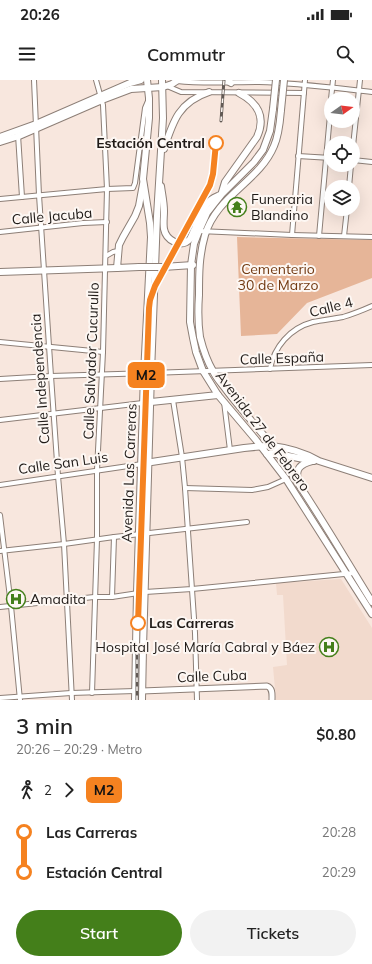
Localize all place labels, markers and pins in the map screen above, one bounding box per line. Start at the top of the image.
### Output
place label: Estación Central [96,134,205,152]
marker: Estación Central [208,135,224,151]
place label: Funeraria Blandino [251,190,313,224]
temple icon: Funeraria Blandino [226,196,248,218]
hospital icon: Amadita [5,588,27,610]
place label: Amadita [30,590,86,608]
place label: Las Carreras [149,614,234,632]
marker: Las Carreras [130,615,146,631]
hospital icon: Hospital José María Cabral y Báez [318,636,340,658]
place label: Hospital José María Cabral y Báez [95,638,315,656]

